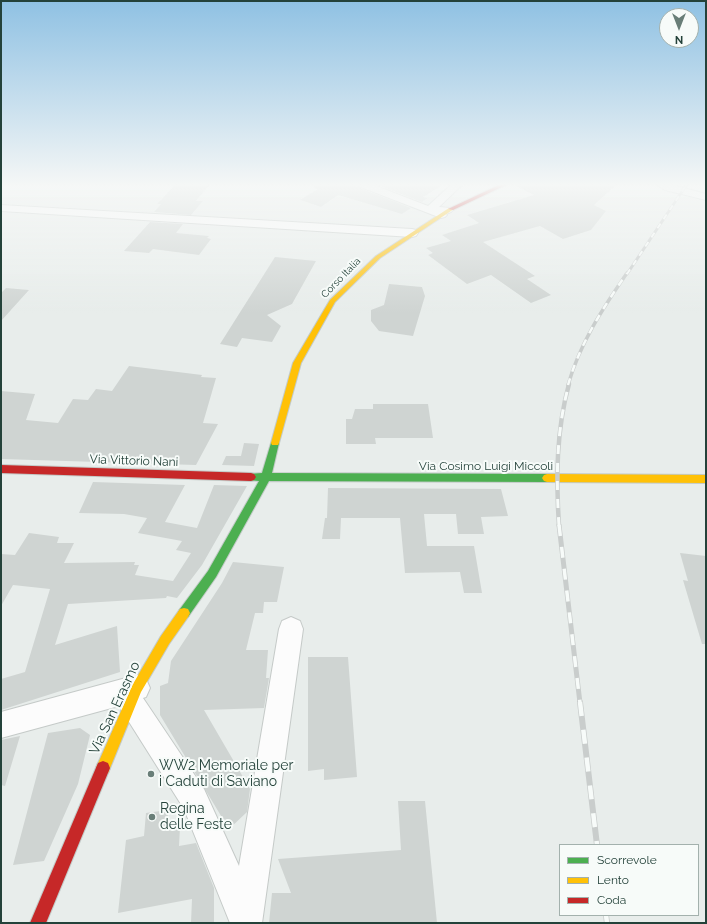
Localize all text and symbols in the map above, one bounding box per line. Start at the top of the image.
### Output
north arrow [659,8,699,48]
text: N [675,33,683,46]
street label: Corso Italia [319,255,363,301]
street label: Via Vittorio Nani [89,452,179,470]
street label: Via Cosimo Luigi Miccoli [419,459,553,473]
street label: Via San Erasmo [86,659,144,757]
place label: WW2 Memoriale per i Caduti di Saviano [159,758,293,790]
marker: WW2 Memoriale per i Caduti di Saviano [146,769,156,779]
place label: Regina delle Feste [160,801,232,834]
marker: Regina delle Feste [147,812,157,822]
legend [559,844,699,916]
text: Scorrevole [597,853,657,867]
text: Lento [597,873,629,887]
text: Coda [597,893,626,907]

